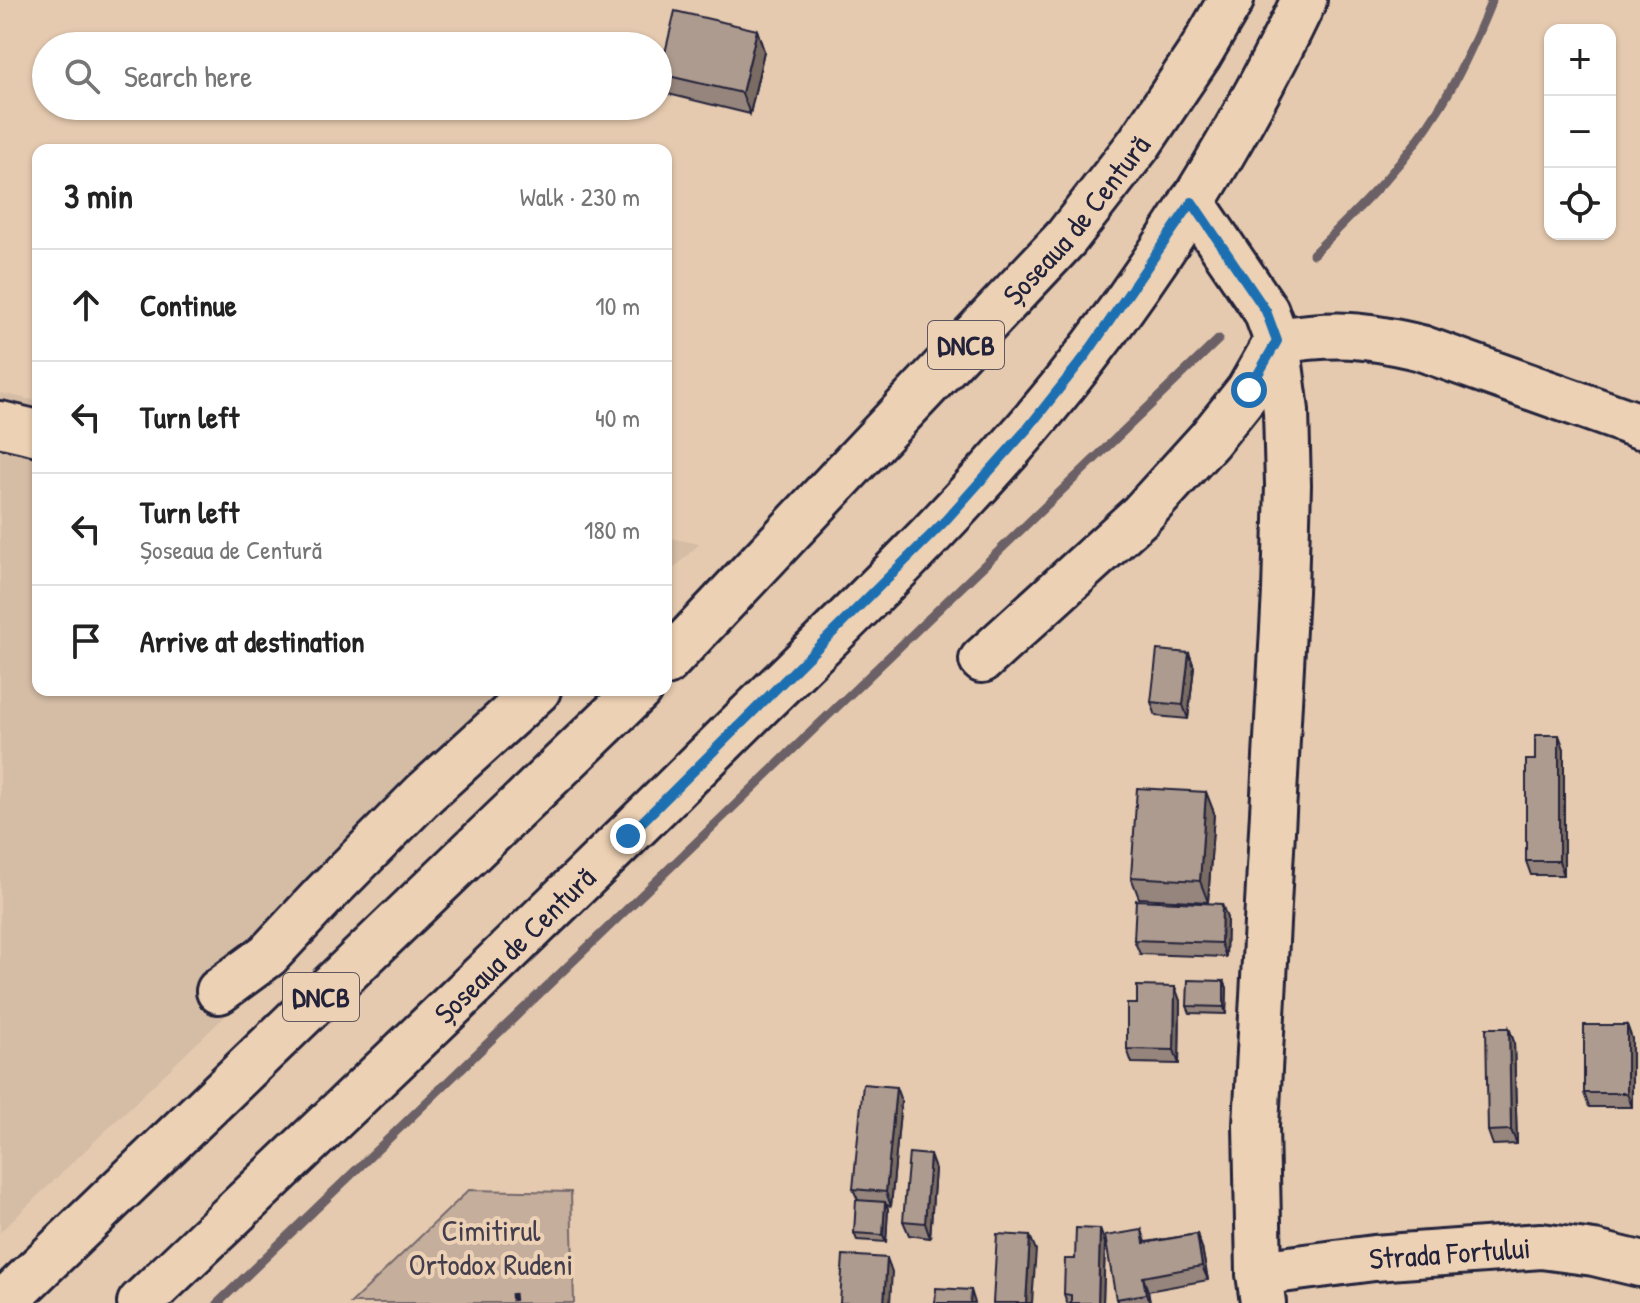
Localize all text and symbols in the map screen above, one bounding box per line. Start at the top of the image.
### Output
map controls [1544,24,1616,240]
button: + [1544,24,1616,96]
search box [32,32,672,120]
icon: search [60,54,104,98]
text: Search here [124,56,252,96]
button: − [1544,96,1616,168]
street label: Șoseaua de Centură [993,127,1159,313]
button: locate [1544,168,1616,240]
text: 3 min [64,173,133,219]
text: Walk · 230 m [520,179,640,214]
icon: ahead [64,283,108,327]
text: Continue [140,285,237,325]
text: 10 m [595,288,640,323]
road number: DNCB [928,321,1004,369]
route start [1231,372,1267,408]
icon: left [64,395,108,439]
text: Turn left [140,397,239,437]
text: 40 m [595,400,640,435]
text: Turn left [140,492,239,532]
icon: left [64,507,108,551]
text: 180 m [584,512,640,547]
text: Șoseaua de Centură [140,532,322,567]
icon: arrive [64,619,108,663]
text: Arrive at destination [140,621,365,661]
route end [610,818,646,854]
street label: Șoseaua de Centură [425,857,604,1032]
road number: DNCB [283,973,359,1021]
park label: Cimitirul Ortodox Rudeni [409,1210,573,1284]
street label: Strada Fortului [1368,1227,1532,1278]

